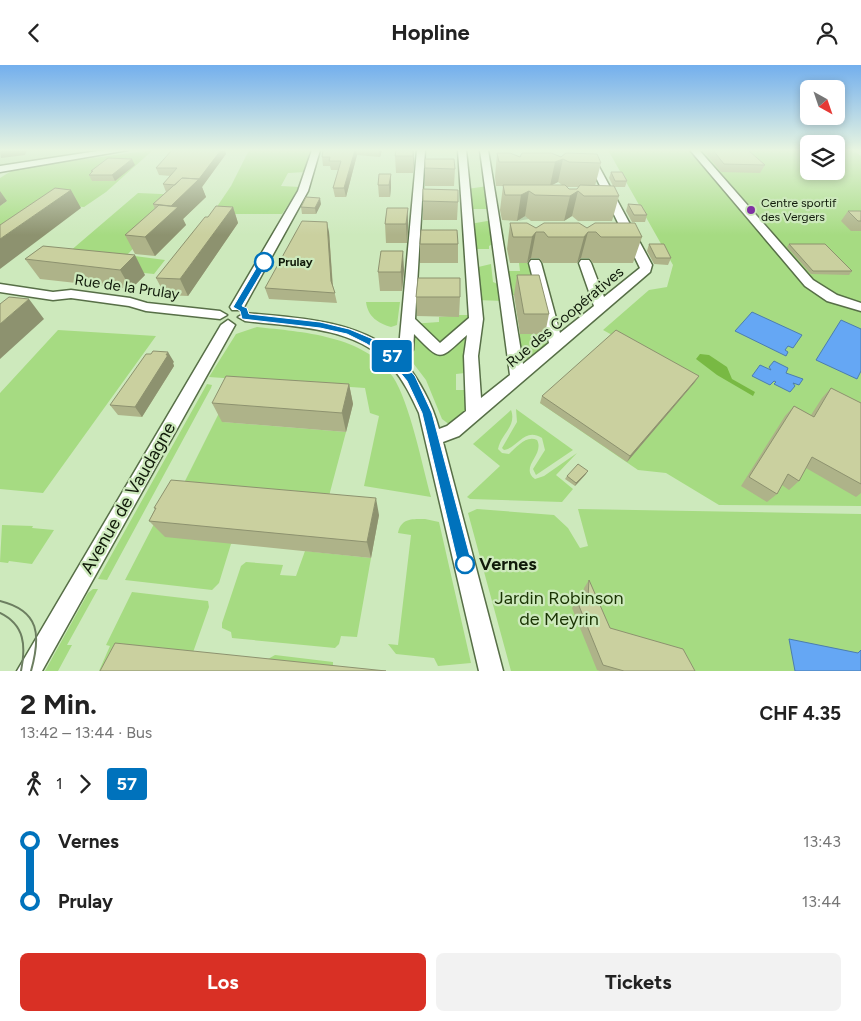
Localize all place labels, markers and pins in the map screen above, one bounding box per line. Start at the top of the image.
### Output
place label: Centre sportif des Vergers [761,196,837,224]
marker: Centre sportif des Vergers [745,204,757,216]
marker: Prulay [254,252,274,272]
place label: Prulay [278,255,313,269]
place label: Vernes [479,553,537,575]
marker: Vernes [455,554,475,574]

